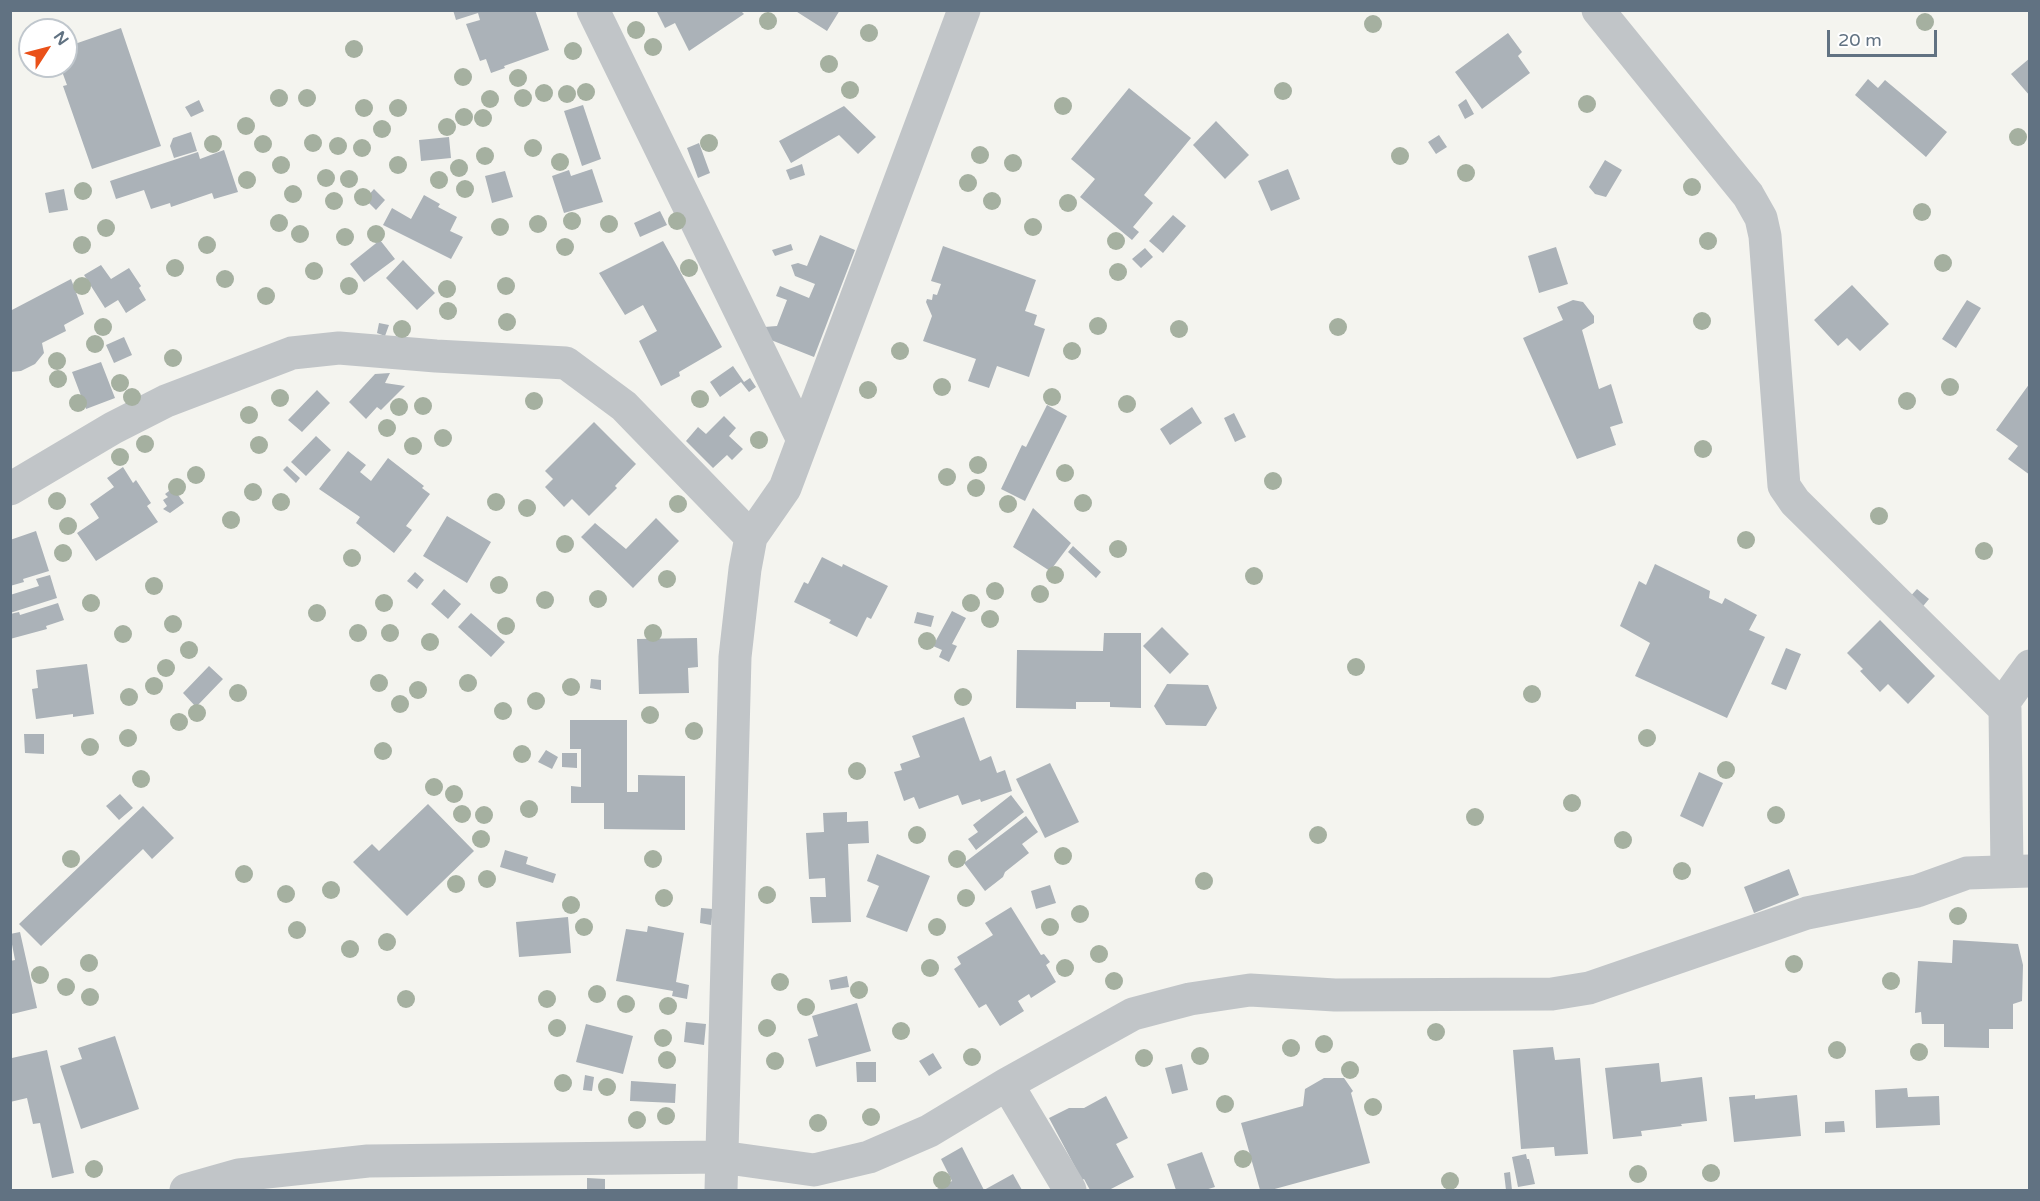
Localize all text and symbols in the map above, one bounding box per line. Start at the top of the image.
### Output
north arrow [18,18,78,78]
scale bar [1830,18,1940,56]
text: N [49,28,73,50]
text: 20 m [1838,29,1882,51]

